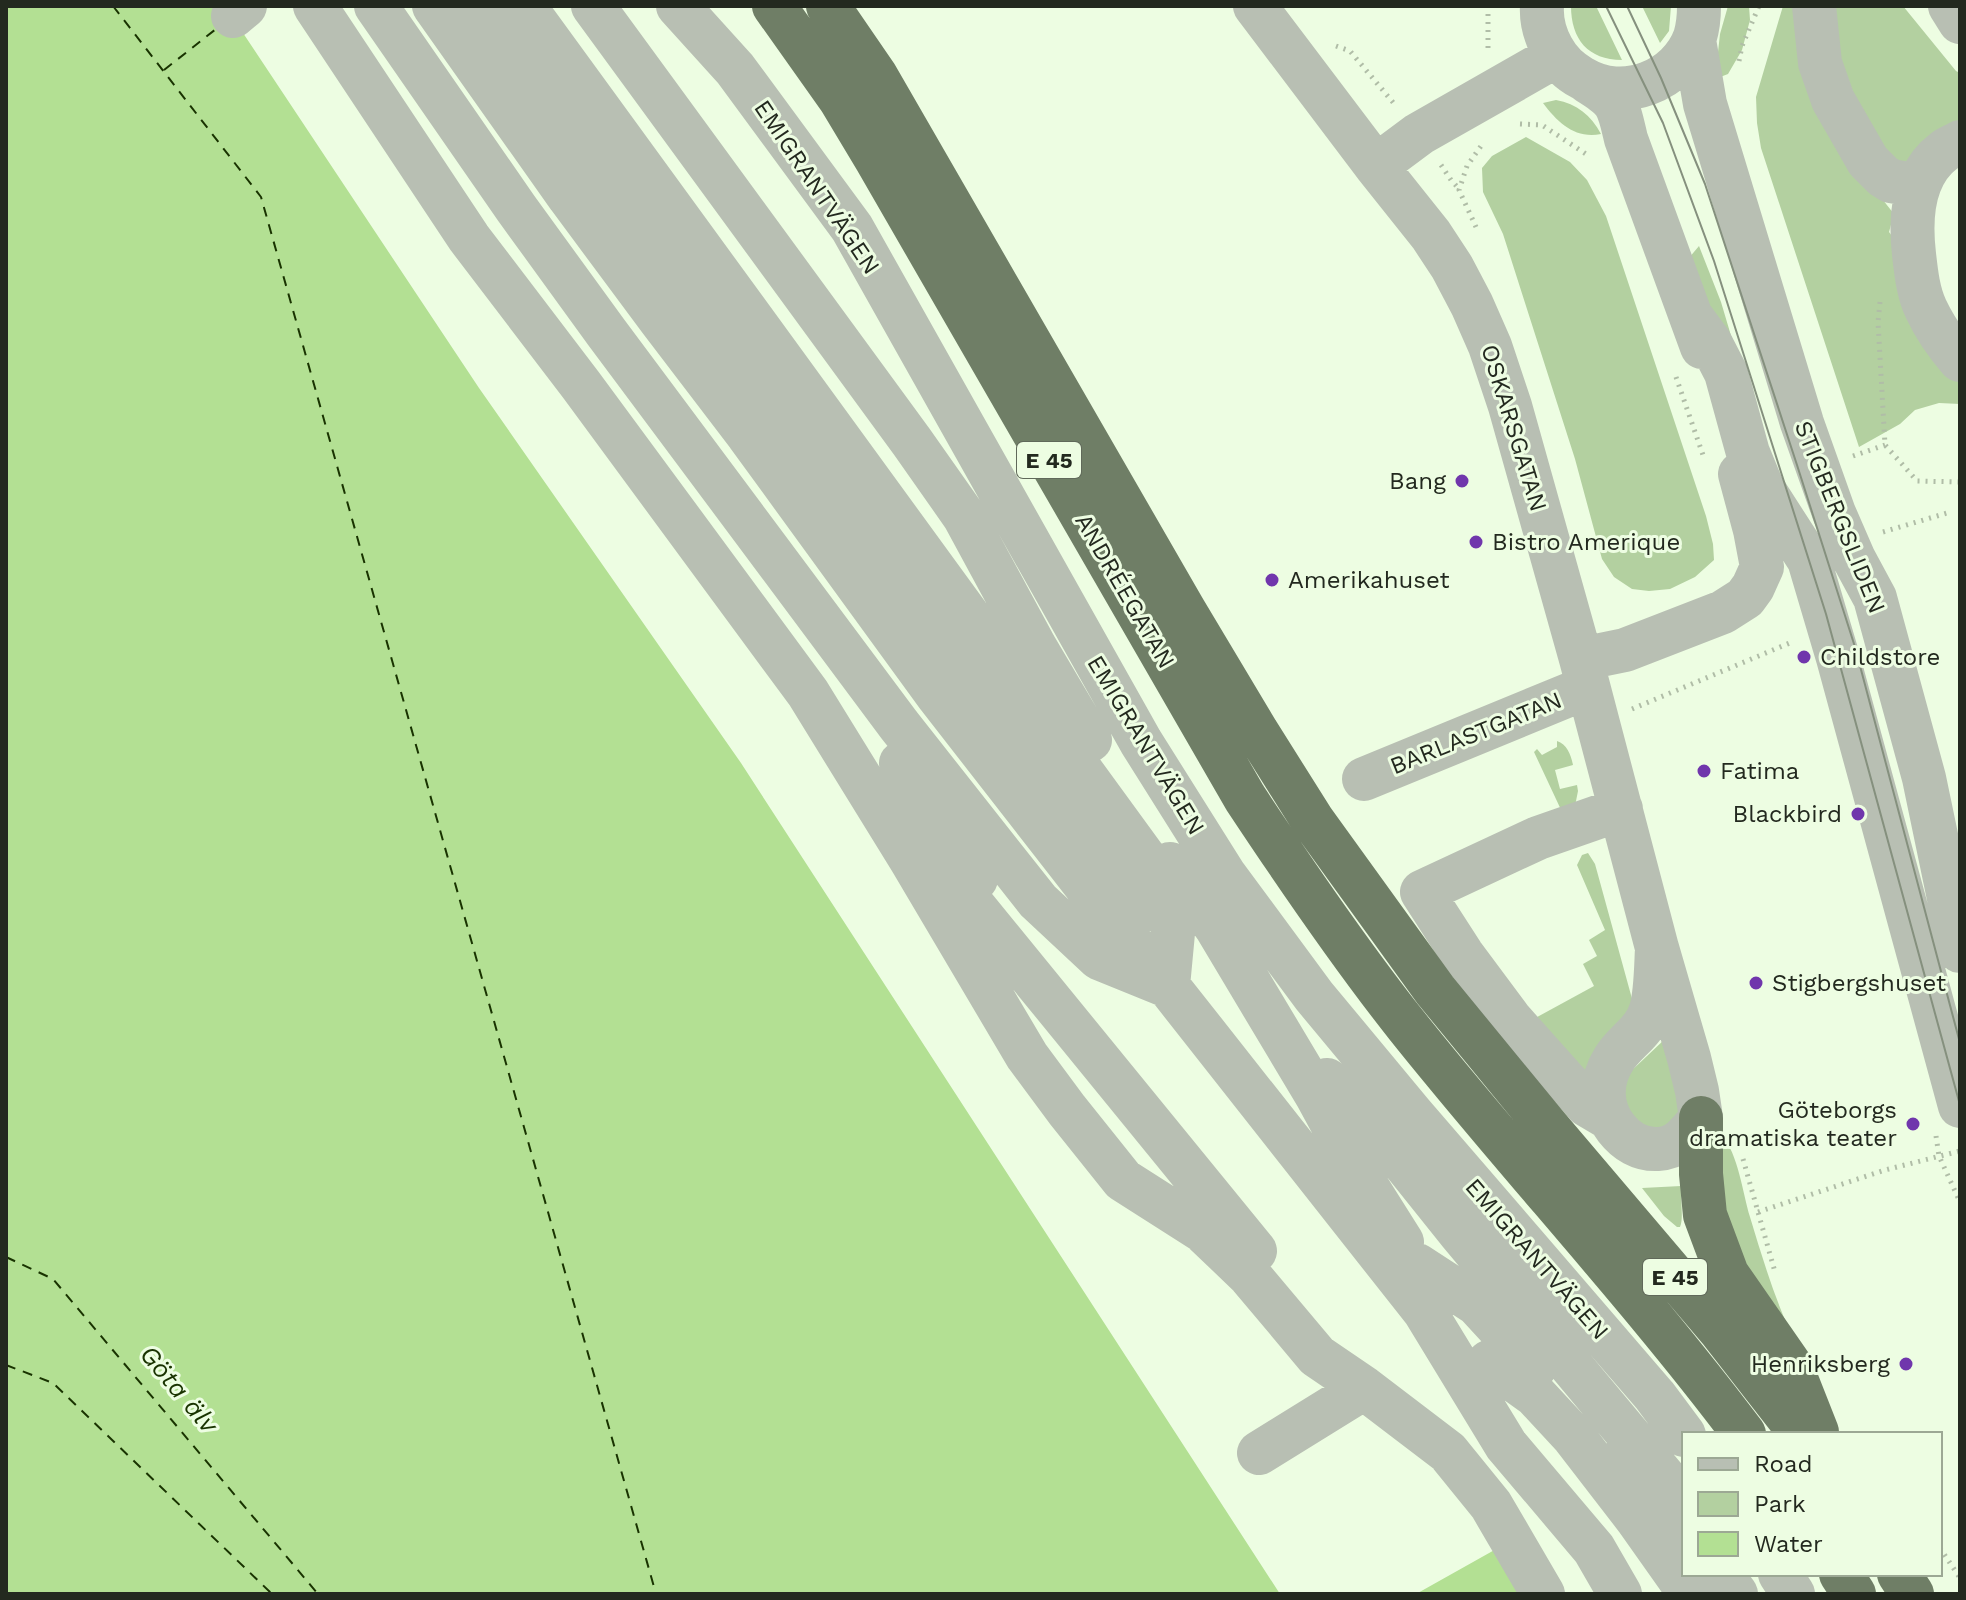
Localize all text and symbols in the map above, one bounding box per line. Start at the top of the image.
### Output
street label: EMIGRANTVÄGEN [748,95,886,279]
street label: OSKARSGATAN [1475,341,1553,515]
street label: STIGBERGSLIDEN [1789,417,1891,617]
road number: E 45 [1017,442,1081,478]
place label: Bang [1389,467,1446,495]
marker: Bang [1453,472,1471,490]
street label: ANDRÉEGATAN [1069,509,1181,673]
place label: Bistro Amerique [1492,528,1680,556]
marker: Bistro Amerique [1467,533,1485,551]
place label: Amerikahuset [1288,566,1450,594]
marker: Amerikahuset [1263,571,1281,589]
place label: Childstore [1820,643,1940,671]
marker: Childstore [1795,648,1813,666]
street label: EMIGRANTVÄGEN [1081,650,1211,840]
street label: BARLASTGATAN [1386,686,1566,780]
place label: Fatima [1720,757,1799,785]
marker: Fatima [1695,762,1713,780]
place label: Blackbird [1732,800,1842,828]
marker: Blackbird [1849,805,1867,823]
place label: Stigbergshuset [1772,969,1946,997]
marker: Stigbergshuset [1747,974,1765,992]
place label: Göteborgs dramatiska teater [1689,1096,1897,1152]
marker: Göteborgs dramatiska teater [1904,1115,1922,1133]
street label: EMIGRANTVÄGEN [1460,1173,1614,1345]
road number: E 45 [1643,1259,1707,1295]
water label: Göta älv [134,1339,226,1440]
place label: Henriksberg [1751,1350,1890,1378]
marker: Henriksberg [1897,1355,1915,1373]
legend [1682,1432,1942,1576]
text: Road [1754,1450,1813,1478]
text: Park [1754,1490,1806,1518]
text: Water [1754,1530,1823,1558]

